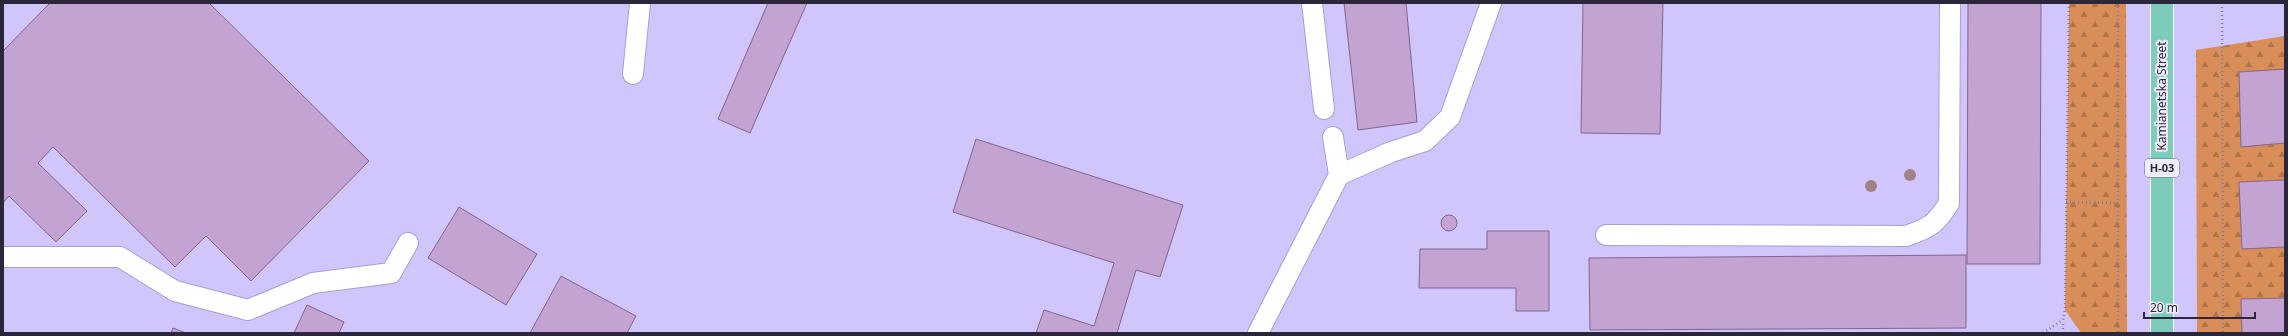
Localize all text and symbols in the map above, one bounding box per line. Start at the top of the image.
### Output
street label: Kamianetska Street [2153,41,2170,151]
road number: Н-03 [2145,159,2179,177]
scale bar [2144,294,2255,320]
text: 20 m [2150,299,2178,316]

